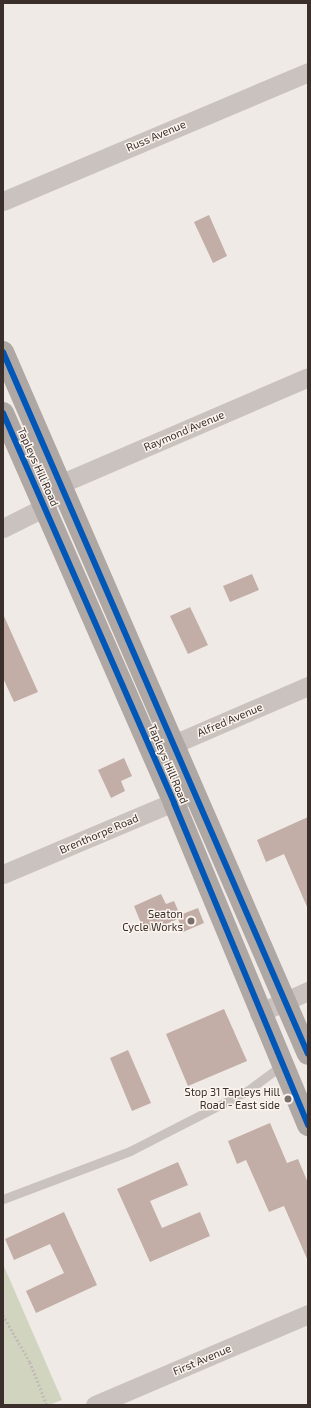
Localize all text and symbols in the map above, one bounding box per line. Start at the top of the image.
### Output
street label: Russ Avenue [124,118,188,154]
street label: Raymond Avenue [142,408,226,454]
street label: Tapleys Hill Road [15,425,61,509]
street label: Alfred Avenue [195,700,265,740]
street label: Tapleys Hill Road [145,722,191,806]
street label: Brenthorpe Road [57,811,141,857]
place label: Seaton Cycle Works [122,908,183,934]
marker: Seaton Cycle Works [186,916,196,926]
place label: Stop 31 Tapleys Hill Road - East side [184,1086,280,1112]
marker: Stop 31 Tapleys Hill Road - East side [283,1094,293,1104]
street label: First Avenue [171,1342,233,1378]

